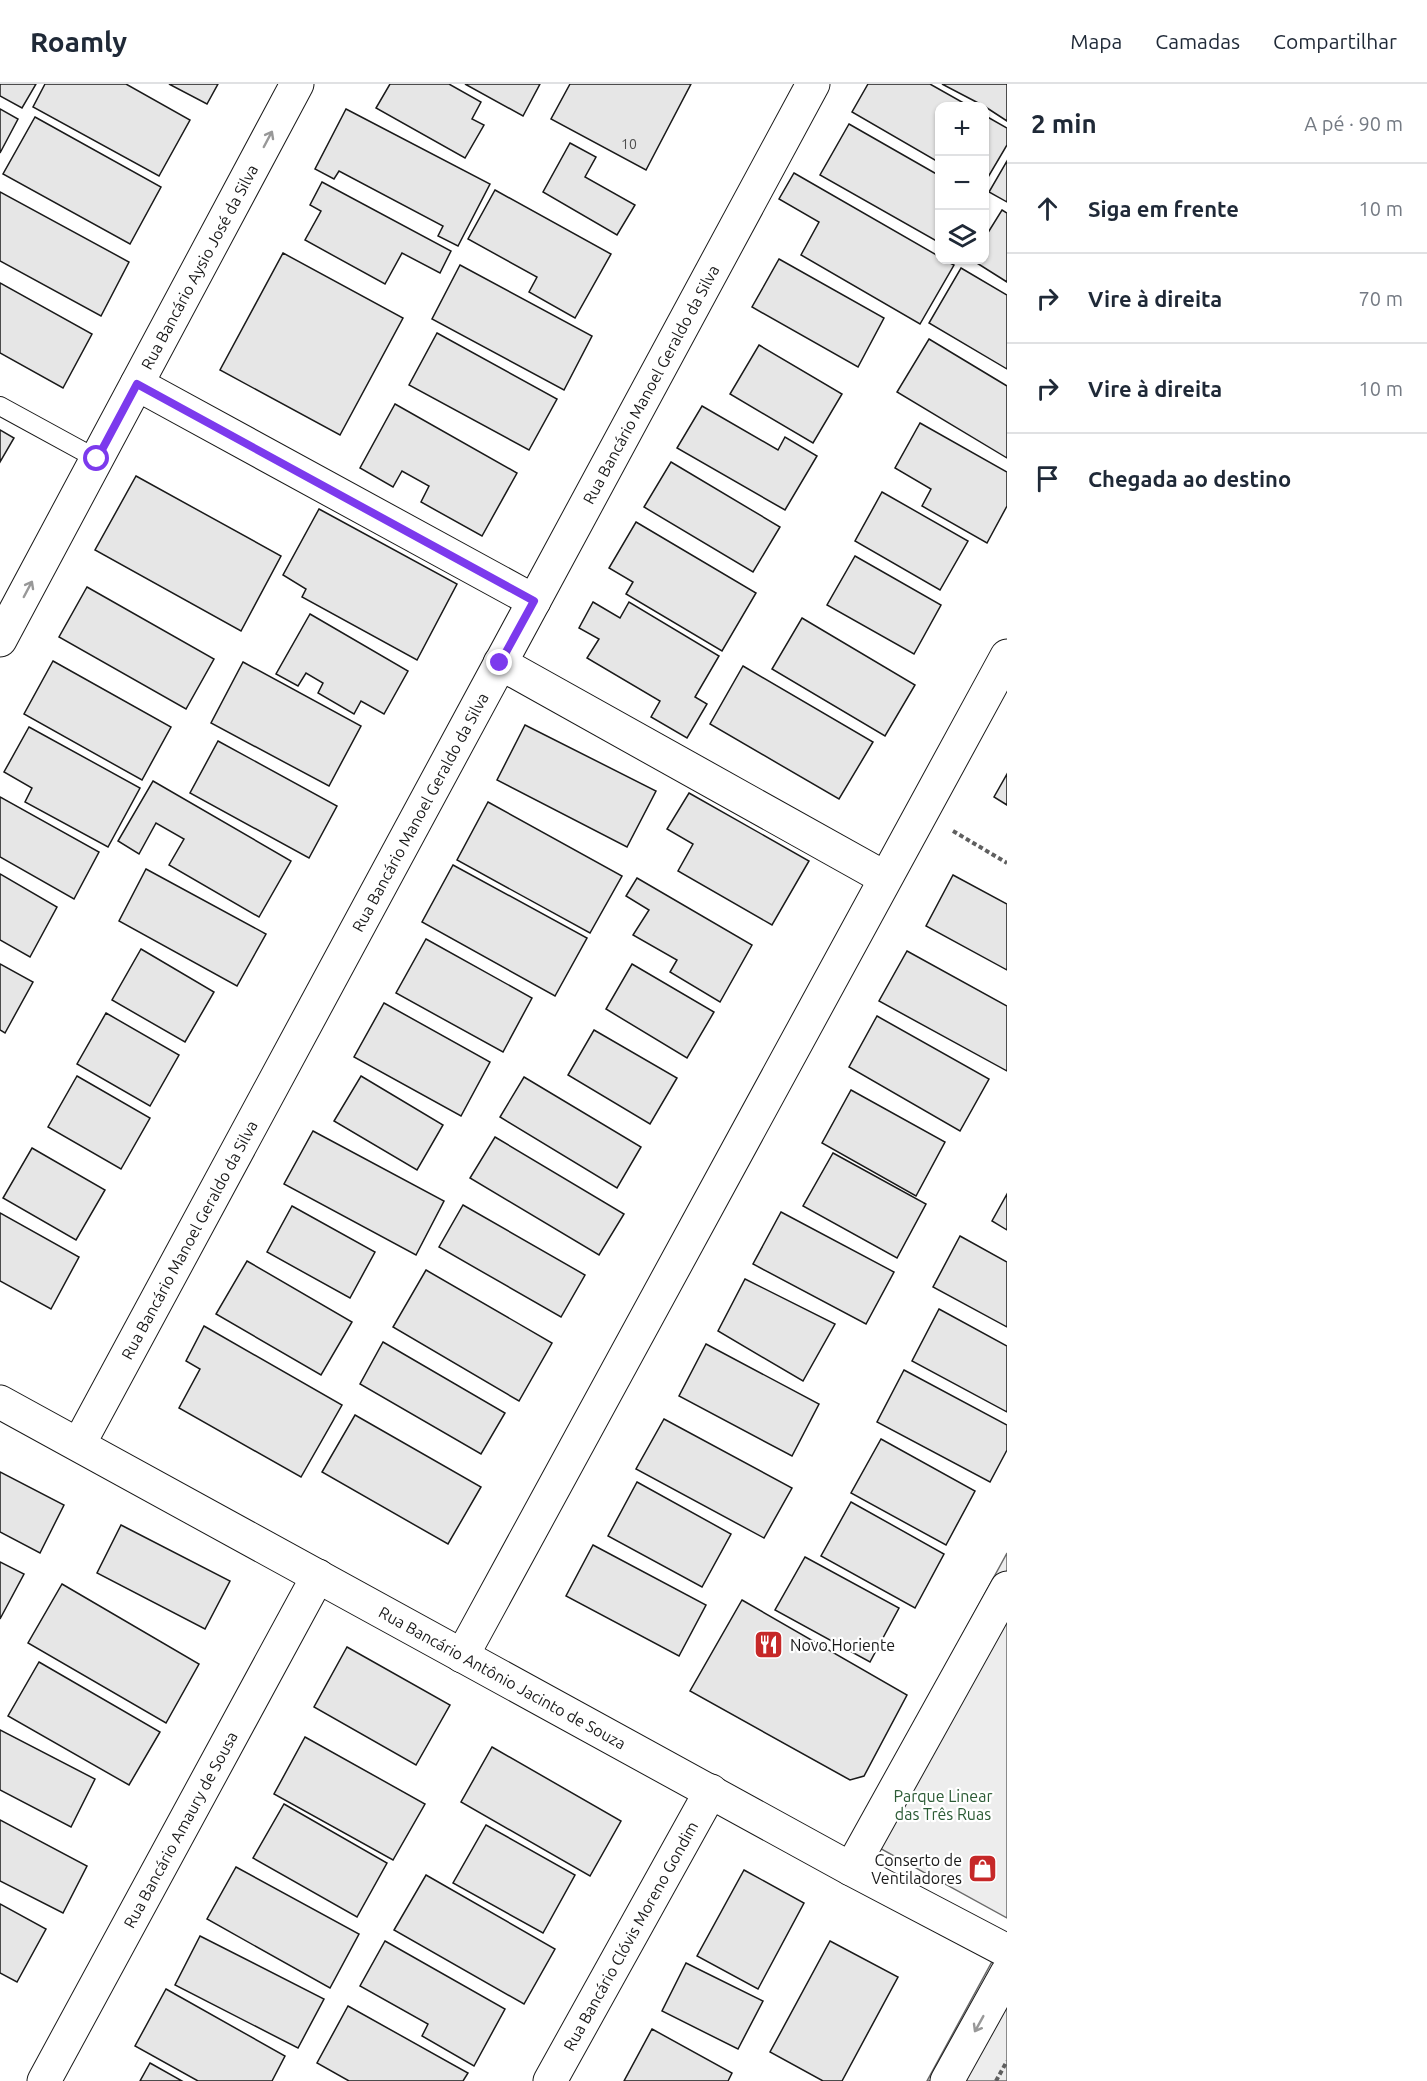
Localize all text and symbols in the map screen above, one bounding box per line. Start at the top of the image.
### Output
text: Roamly [30,26,127,57]
text: Mapa [1070,29,1122,53]
text: Camadas [1155,29,1240,53]
text: Compartilhar [1273,29,1397,53]
map controls [935,102,989,264]
button: + [935,102,989,156]
text: 2 min [1031,109,1097,138]
text: A pé · 90 m [1304,112,1403,135]
one-way arrow [262,131,274,148]
house number: 10 [621,136,637,152]
button: − [935,156,989,210]
street label: Rua Bancário Aysio José da Silva [137,161,261,372]
icon: ahead [1031,192,1064,225]
text: Siga em frente [1088,196,1239,221]
text: 10 m [1359,197,1403,220]
button: layers [935,210,989,264]
street label: Rua Bancário Manoel Geraldo da Silva [579,262,723,507]
icon: right [1031,282,1064,315]
text: Vire à direita [1088,286,1222,311]
text: 70 m [1359,287,1403,310]
icon: right [1031,372,1064,405]
text: Vire à direita [1088,376,1222,401]
text: 10 m [1359,377,1403,400]
route start [83,445,109,471]
icon: arrive [1031,462,1064,495]
text: Chegada ao destino [1088,466,1291,491]
one-way arrow [22,580,34,598]
route end [486,649,512,675]
street label: Rua Bancário Manoel Geraldo da Silva [348,690,492,935]
street label: Rua Bancário Manoel Geraldo da Silva [117,1117,261,1362]
street label: Rua Bancário Antônio Jacinto de Souza [376,1603,629,1753]
restaurant icon: Novo Horiente [753,1629,785,1661]
place label: Novo Horiente [790,1636,895,1654]
street label: Rua Bancário Amaury de Sousa [120,1728,241,1931]
park label: Parque Linear das Três Ruas [894,1787,992,1823]
street label: Rua Bancário Clóvis Moreno Gondim [560,1818,701,2054]
place label: Conserto de Ventiladores [871,1851,962,1887]
shop icon: Conserto de Ventiladores [967,1853,999,1885]
one-way arrow [973,2015,984,2033]

